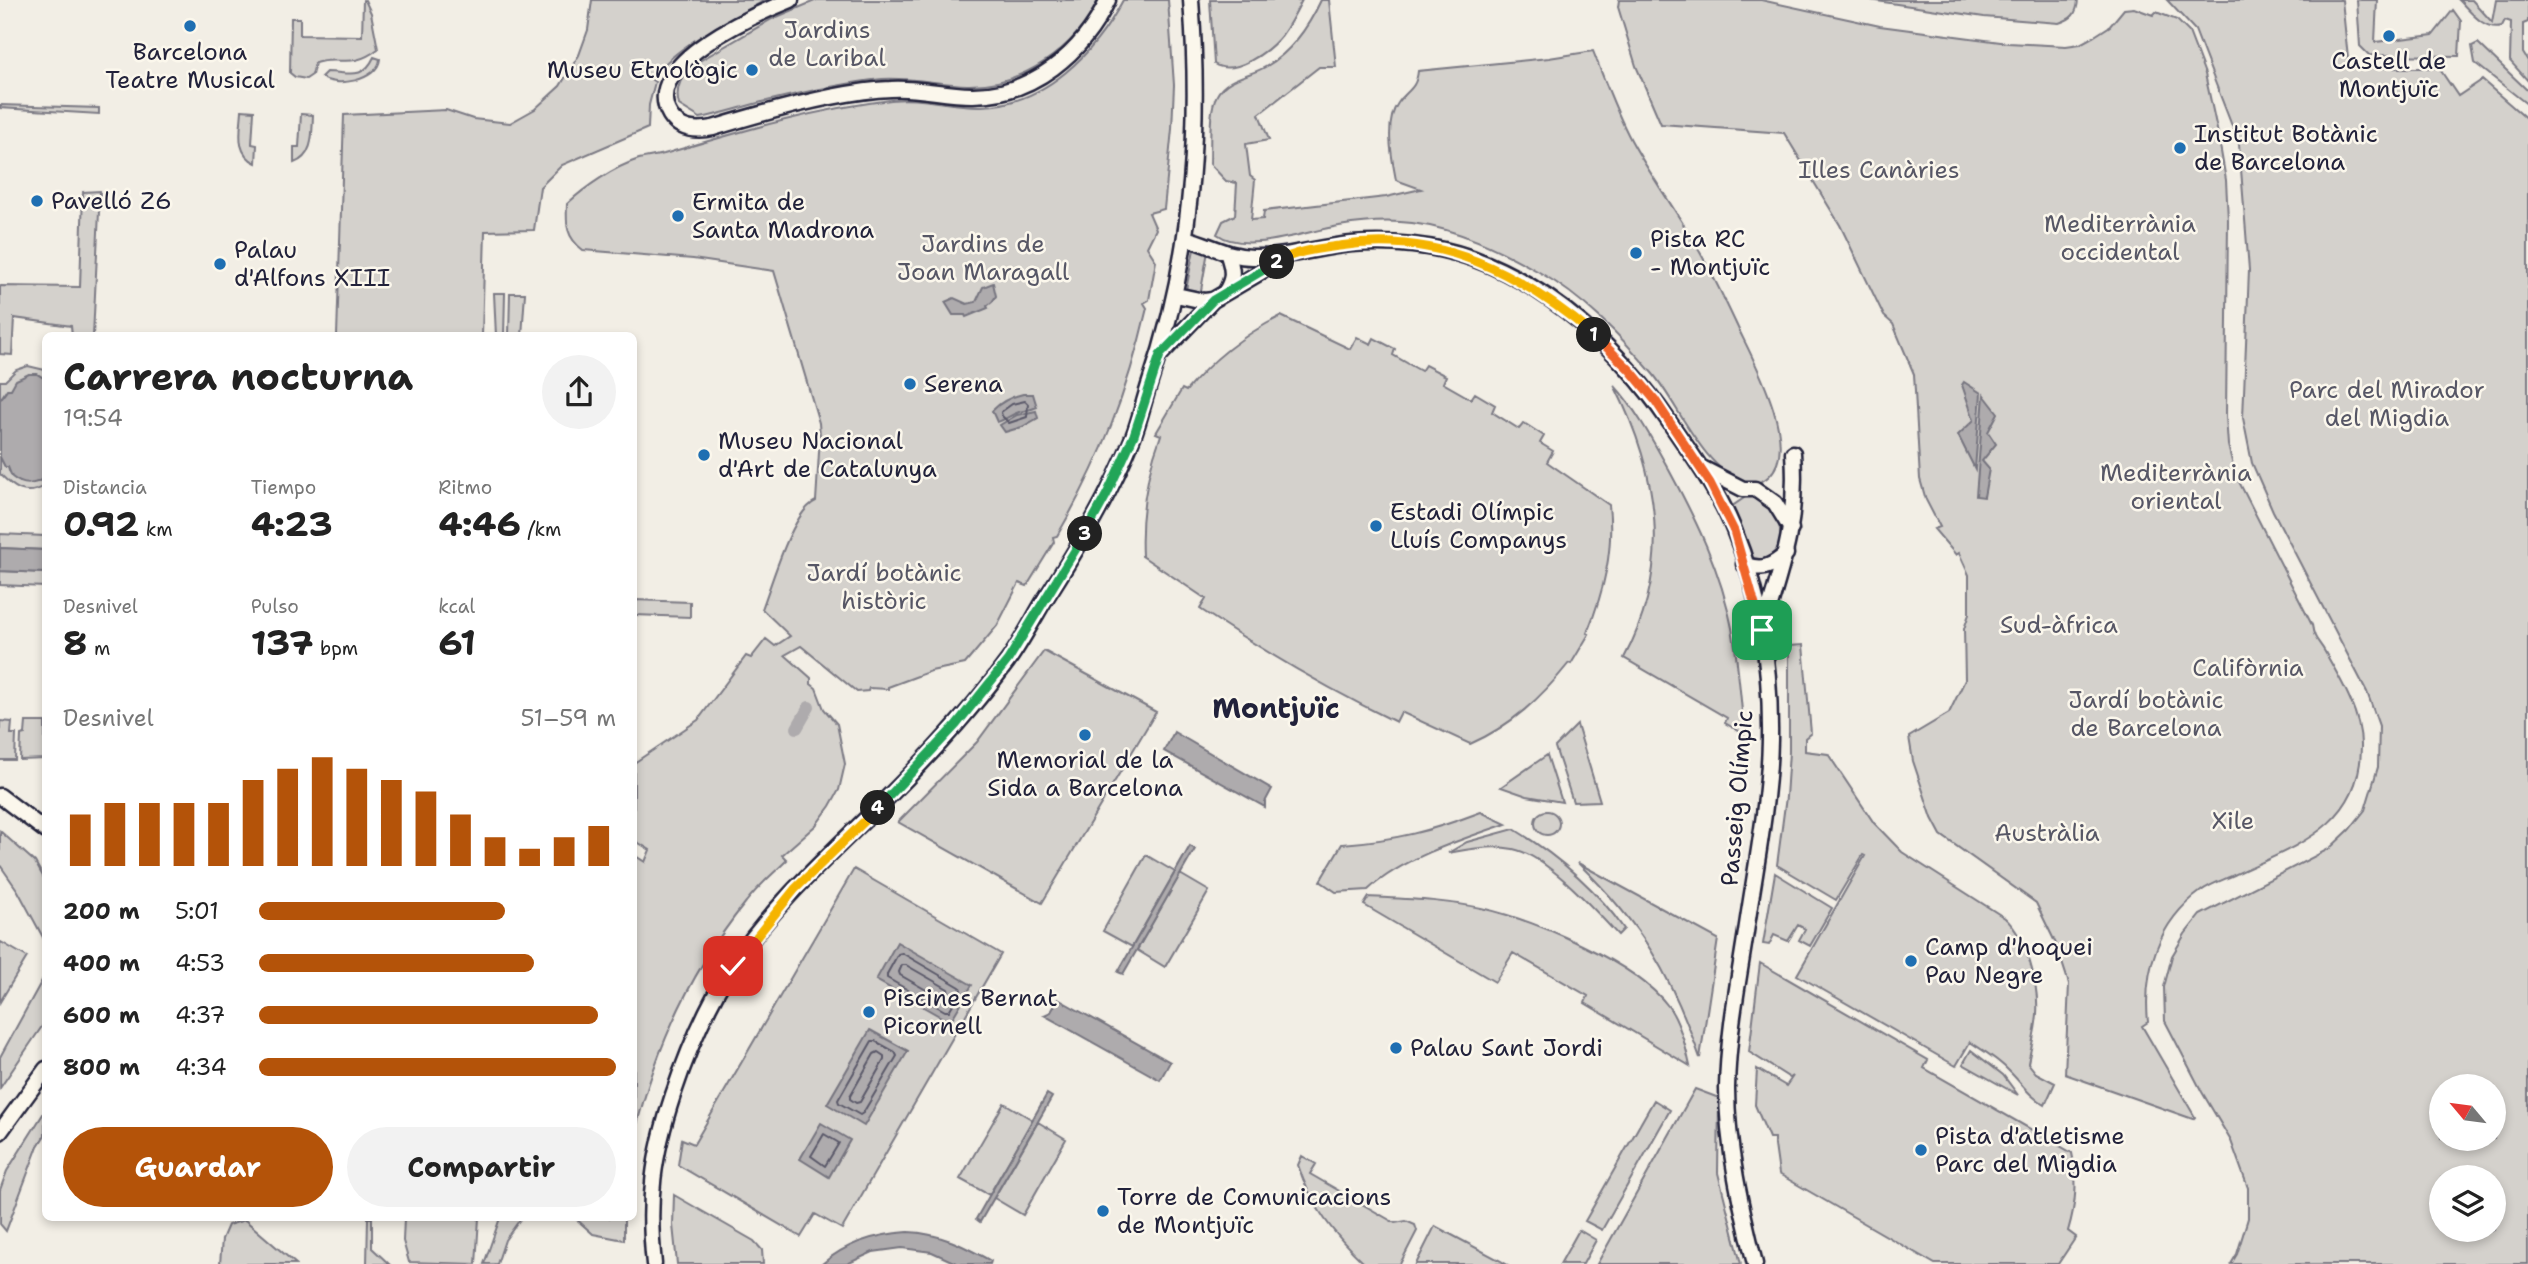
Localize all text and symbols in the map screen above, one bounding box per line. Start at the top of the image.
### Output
park label: Jardins de Laribal [768,14,886,74]
marker: Barcelona Teatre Musical [182,18,198,34]
marker: Castell de Montjuïc [2381,28,2397,44]
place label: Barcelona Teatre Musical [105,36,276,96]
place label: Castell de Montjuïc [2331,45,2447,105]
place label: Museu Etnològic [547,54,738,86]
marker: Museu Etnològic [744,62,760,78]
place label: Institut Botànic de Barcelona [2194,118,2378,178]
marker: Institut Botànic de Barcelona [2172,140,2188,156]
park label: Illes Canàries [1798,154,1960,186]
place label: Pavelló Z6 [51,185,172,217]
place label: Ermita de Santa Madrona [692,186,874,246]
marker: Pavelló Z6 [29,193,45,209]
marker: Ermita de Santa Madrona [670,208,686,224]
park label: Mediterrània occidental [2044,208,2196,268]
place label: Pista RC - Montjuïc [1650,223,1770,283]
park label: Jardins de Joan Maragall [897,228,1070,288]
place label: Palau d'Alfons XIII [234,234,390,294]
pin: 2 [1260,244,1294,280]
marker: Pista RC - Montjuïc [1628,245,1644,261]
text: 2 [1270,249,1283,274]
marker: Palau d'Alfons XIII [212,256,228,272]
pin: 1 [1576,318,1612,352]
text: 1 [1589,322,1598,347]
text: Carrera nocturna [63,351,413,402]
button: share [542,355,616,429]
place label: Serena [924,368,1003,400]
park label: Parc del Mirador del Migdia [2289,374,2485,434]
marker: Serena [902,376,918,392]
text: 19:54 [63,403,123,433]
place label: Museu Nacional d'Art de Catalunya [718,425,937,485]
marker: Museu Nacional d'Art de Catalunya [696,447,712,463]
park label: Mediterrània oriental [2100,457,2252,517]
text: Distancia [63,475,147,500]
text: Tiempo [251,475,316,500]
text: Ritmo [438,475,492,500]
place label: Estadi Olímpic Lluís Companys [1390,496,1567,556]
text: 0.92 [63,500,139,547]
text: 4:23 [251,500,333,547]
text: 4:46 [438,500,521,547]
pin: 3 [1068,516,1102,552]
text: km [139,517,173,542]
text: /km [521,517,561,542]
marker: Estadi Olímpic Lluís Companys [1368,518,1384,534]
text: 3 [1078,521,1091,546]
park label: Jardí botànic històric [806,557,962,617]
text: Desnivel [63,594,138,619]
text: Pulso [251,594,299,619]
text: kcal [438,594,475,619]
pin [1732,600,1792,660]
park label: Sud-àfrica [2000,609,2118,641]
icon: arrive [1743,611,1781,649]
text: 8 [63,619,88,666]
text: 137 [251,619,313,666]
text: 61 [438,619,476,666]
text: m [88,636,110,661]
text: bpm [313,636,358,661]
park label: Califòrnia [2192,652,2304,684]
park label: Jardí botànic de Barcelona [2068,684,2224,744]
district label: Montjuïc [1212,689,1340,727]
text: Desnivel [63,703,154,733]
text: 51–59 m [520,703,616,733]
street label: Passeig Olímpic [1713,709,1761,887]
marker: Memorial de la Sida a Barcelona [1077,727,1093,743]
place label: Memorial de la Sida a Barcelona [987,744,1183,804]
pin: 4 [860,790,896,826]
text: 4 [871,795,884,820]
park label: Xile [2212,805,2254,837]
park label: Austràlia [1994,817,2100,849]
text: 200 m [63,896,140,926]
text: 5:01 [175,896,219,926]
place label: Camp d'hoquei Pau Negre [1925,931,2093,991]
pin [703,936,763,996]
icon: check [714,947,752,985]
text: 400 m [63,948,140,978]
text: 4:53 [175,948,225,978]
marker: Camp d'hoquei Pau Negre [1903,953,1919,969]
place label: Piscines Bernat Picornell [883,982,1058,1042]
text: 600 m [63,1000,140,1030]
text: 4:37 [175,1000,225,1030]
marker: Piscines Bernat Picornell [861,1004,877,1020]
place label: Palau Sant Jordi [1410,1032,1603,1064]
marker: Palau Sant Jordi [1388,1040,1404,1056]
text: 800 m [63,1052,140,1082]
text: 4:34 [175,1052,227,1082]
north arrow [2429,1074,2506,1152]
map controls [2429,1074,2506,1242]
place label: Pista d'atletisme Parc del Migdia [1935,1120,2125,1180]
button: Guardar [63,1127,333,1207]
button: Compartir [347,1127,616,1207]
marker: Pista d'atletisme Parc del Migdia [1913,1142,1929,1158]
button: layers [2429,1165,2506,1242]
place label: Torre de Comunicacions de Montjuïc [1117,1181,1391,1241]
marker: Torre de Comunicacions de Montjuïc [1095,1203,1111,1219]

